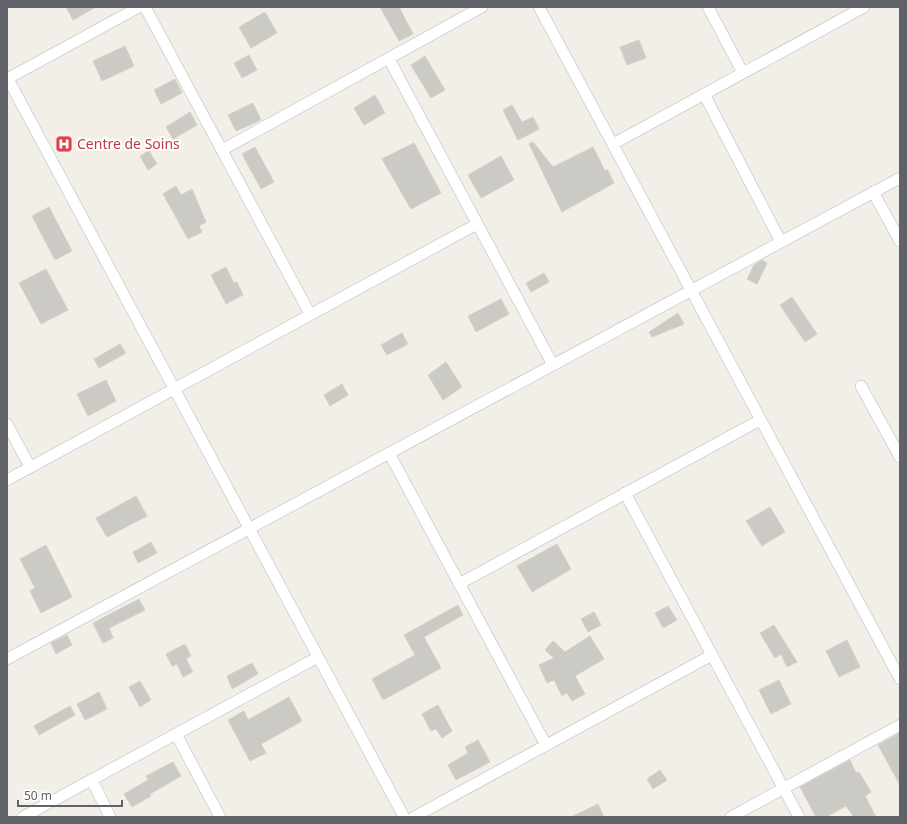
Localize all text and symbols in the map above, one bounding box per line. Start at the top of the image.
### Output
hospital icon: Centre de Soins [54,134,74,154]
place label: Centre de Soins [77,134,180,153]
scale bar [18,782,122,808]
text: 50 m [24,787,52,804]

